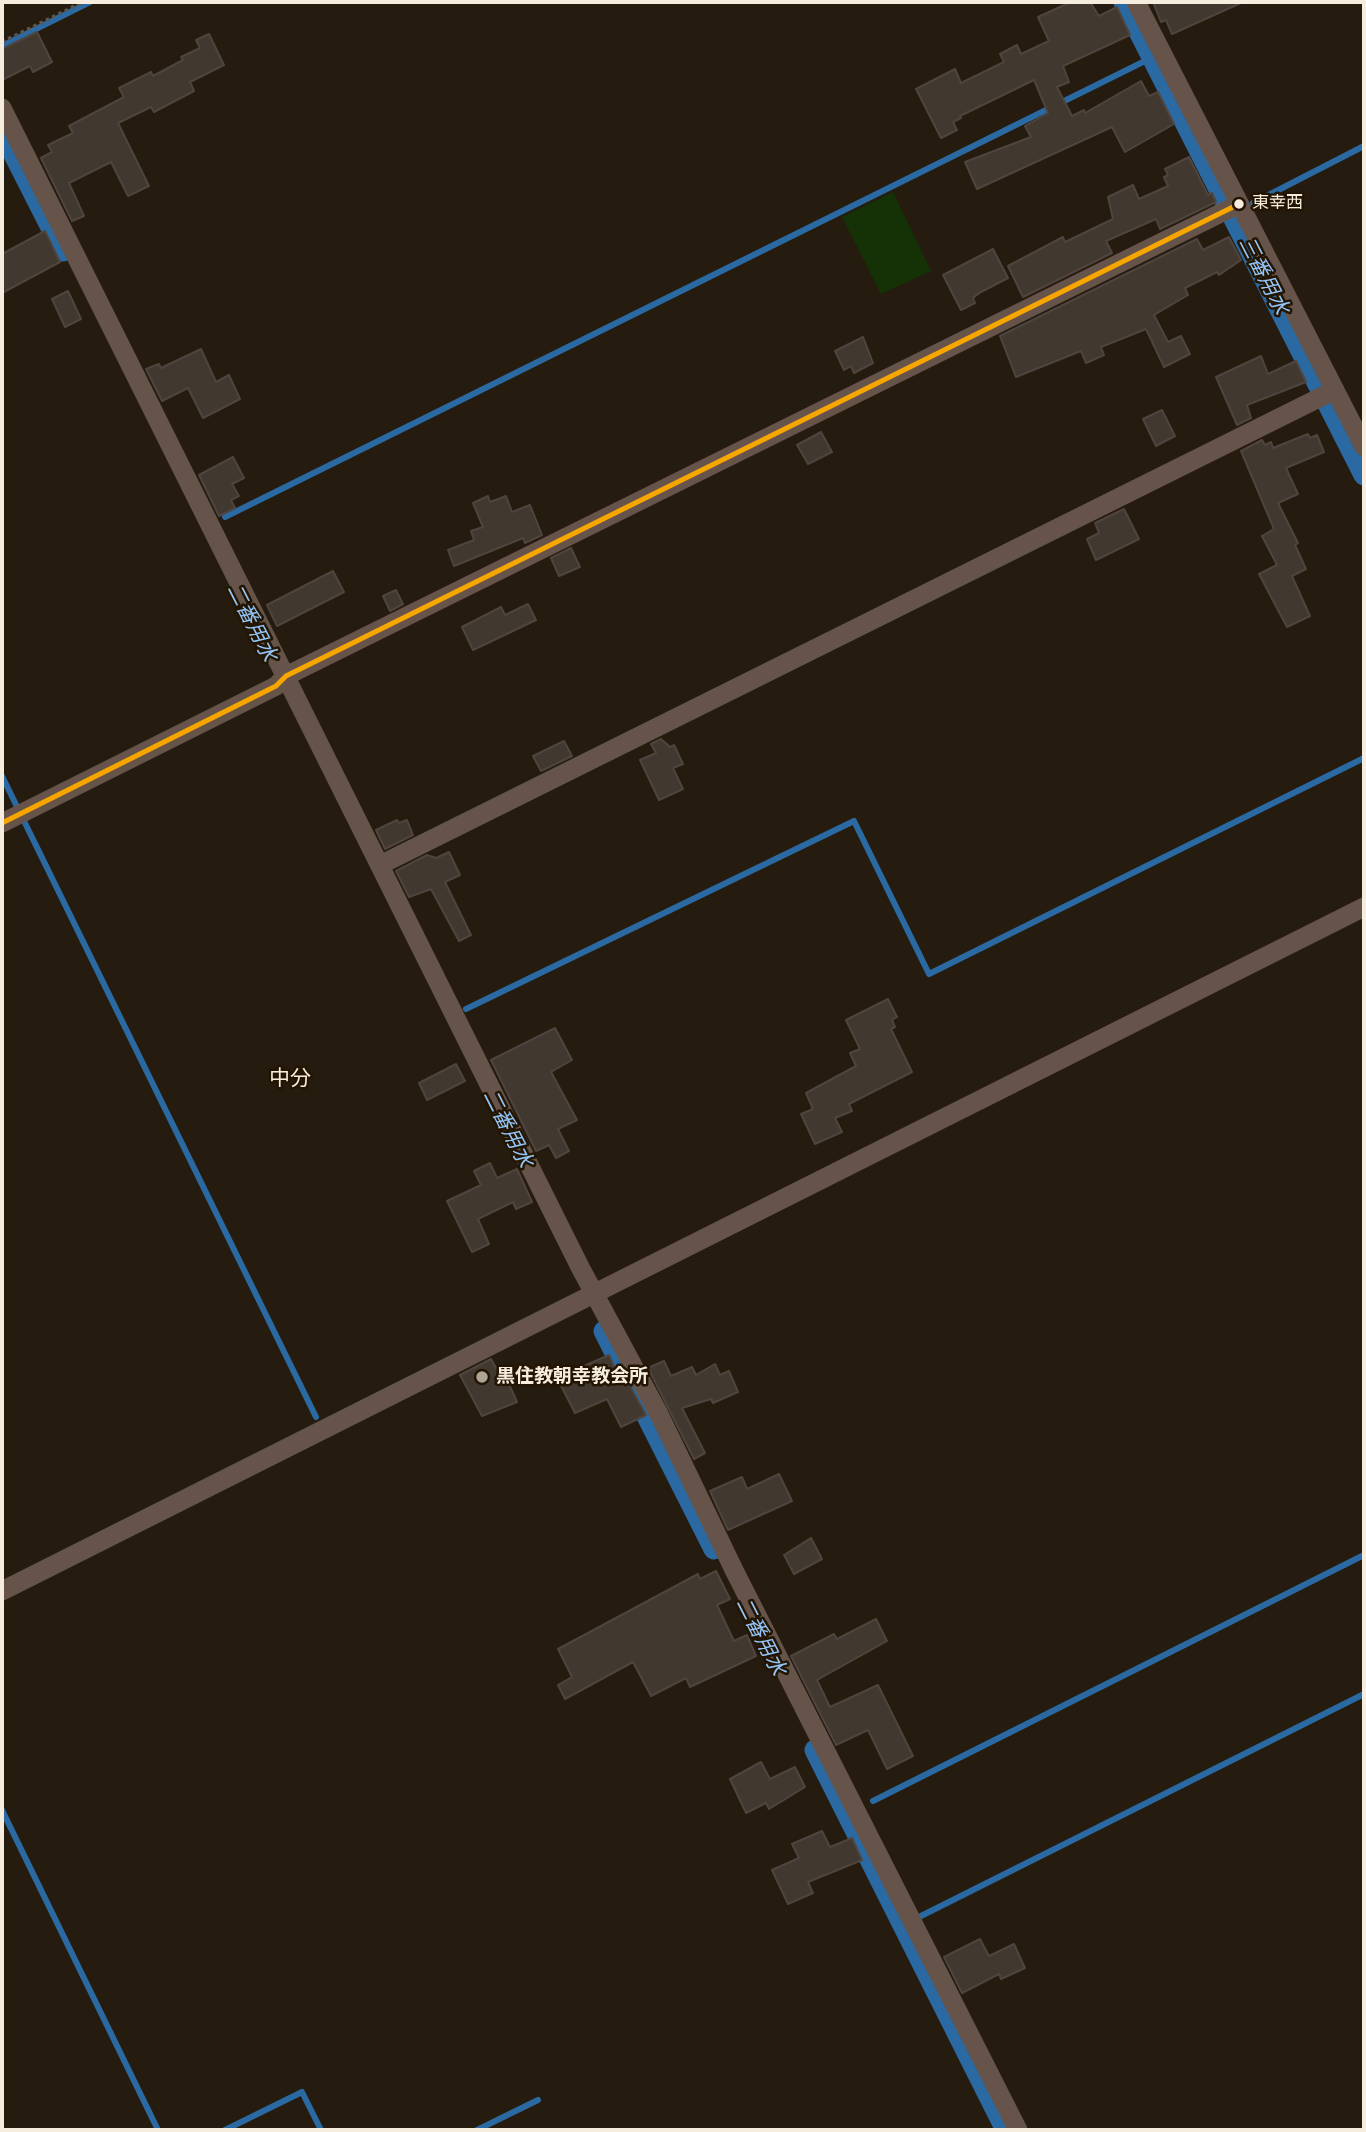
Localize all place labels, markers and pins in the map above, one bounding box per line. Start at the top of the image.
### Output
place label: 東幸西 [1252,194,1303,214]
marker: 東幸西 [1232,197,1246,211]
place label: 黒住教朝幸教会所 [496,1366,648,1388]
marker: 黒住教朝幸教会所 [474,1369,490,1385]

